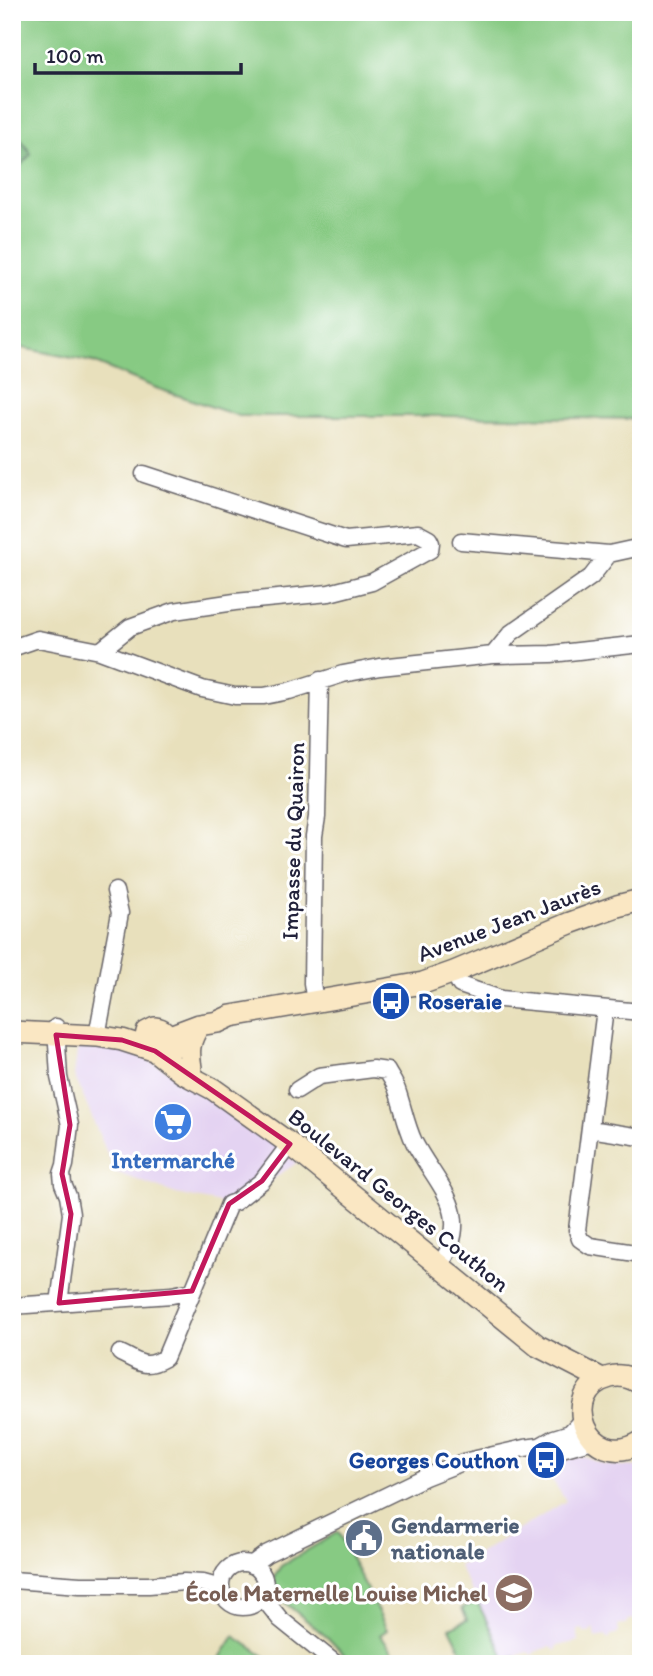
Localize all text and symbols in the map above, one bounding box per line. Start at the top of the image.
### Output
scale bar [35,32,242,76]
text: 100 m [46,43,104,68]
street label: Impasse du Quairon [276,742,310,940]
street label: Avenue Jean Jaurès [413,872,605,968]
bus stop icon: Roseraie [370,980,412,1022]
place label: Roseraie [418,987,502,1015]
supermarket icon: Intermarché [152,1101,194,1143]
street label: Boulevard Georges Couthon [283,1102,515,1298]
place label: Intermarché [111,1146,235,1174]
bus stop icon: Georges Couthon [525,1439,567,1481]
place label: Georges Couthon [349,1446,520,1474]
place label: Gendarmerie nationale [390,1511,520,1565]
public building icon: Gendarmerie nationale [343,1517,385,1559]
school or university icon: École Maternelle Louise Michel [493,1572,535,1614]
place label: École Maternelle Louise Michel [185,1579,487,1607]

